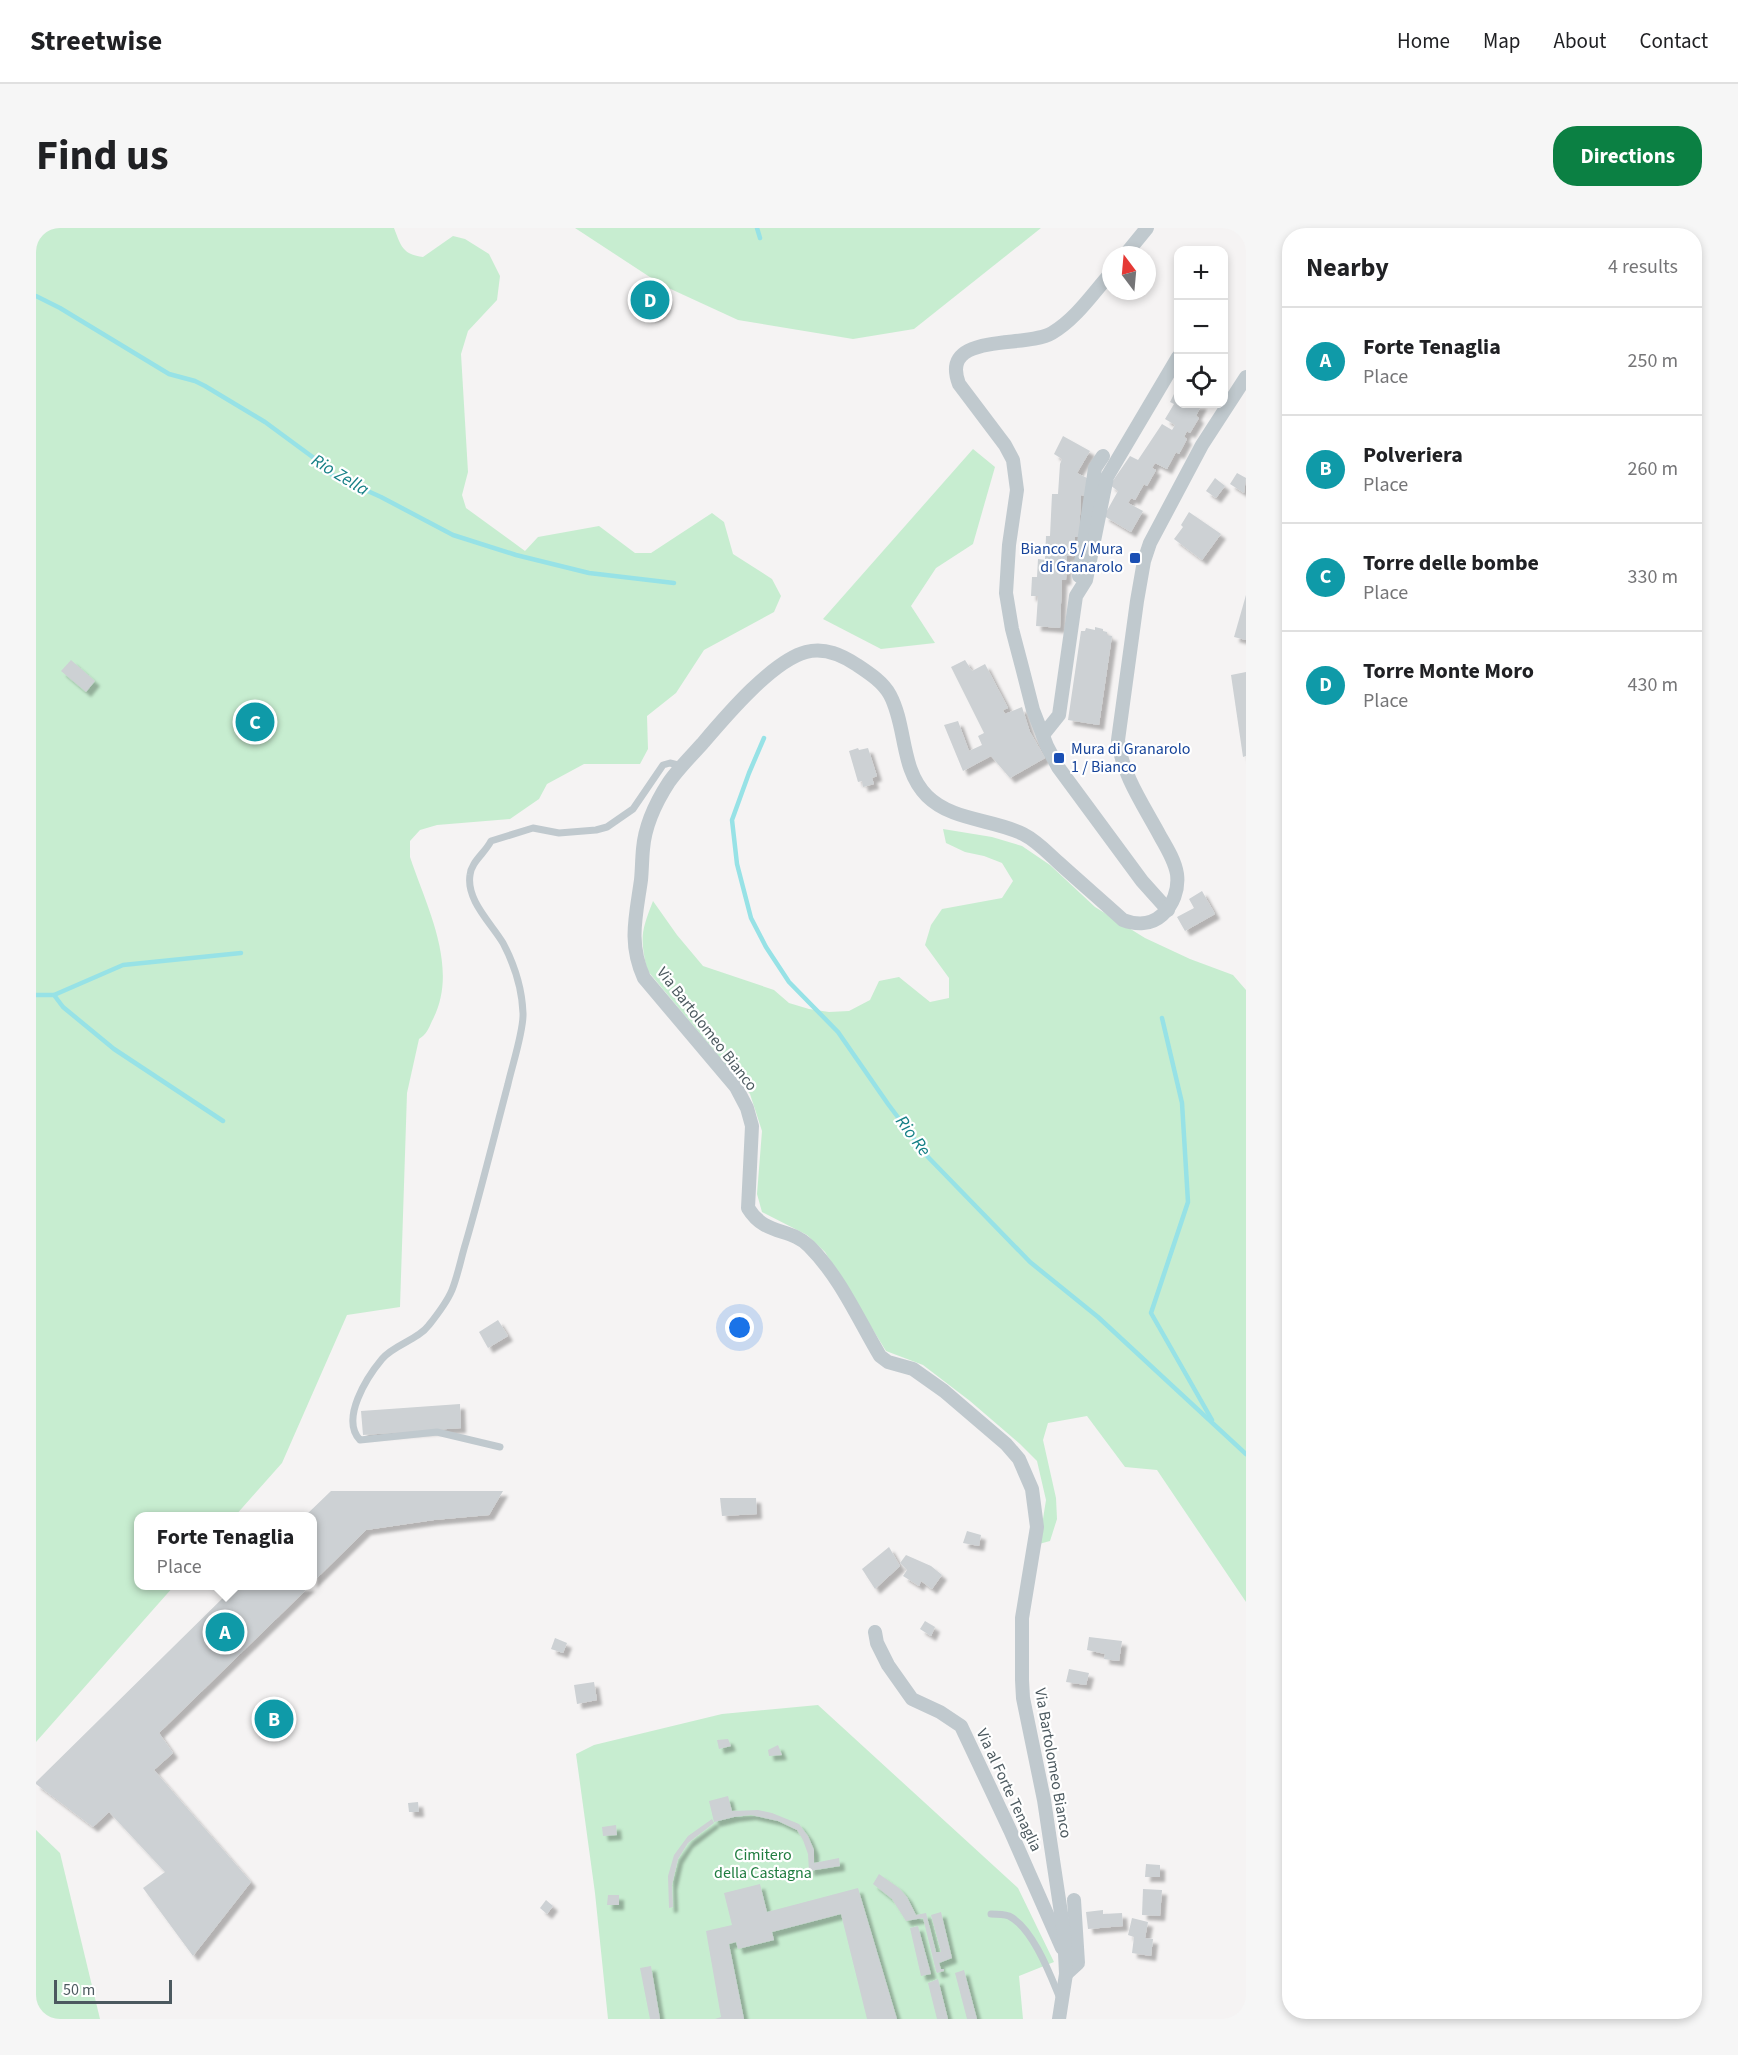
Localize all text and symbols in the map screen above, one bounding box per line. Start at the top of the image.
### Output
text: Streetwise [30,21,162,61]
text: Home [1397,26,1450,56]
text: Map [1483,26,1521,56]
text: About [1554,26,1606,56]
text: Contact [1639,26,1708,56]
text: Find us [36,126,169,186]
button: Directions [1553,126,1702,186]
north arrow [1102,246,1156,300]
map controls [1174,246,1228,408]
button: + [1174,246,1228,300]
text: Nearby [1306,249,1389,286]
text: 4 results [1608,253,1678,281]
pin: D [630,278,670,322]
button: − [1174,300,1228,354]
text: Forte Tenaglia [1363,331,1501,363]
text: A [1320,347,1331,375]
text: 250 m [1628,347,1678,375]
button: locate [1174,354,1228,408]
text: Place [1363,363,1408,391]
text: Polveriera [1363,439,1463,471]
water label: Rio Zella [307,448,374,502]
text: B [1319,455,1332,483]
text: 260 m [1628,455,1678,483]
text: Place [1363,471,1408,499]
place label: Bianco 5 / Mura di Granarolo [1020,538,1123,578]
text: Torre delle bombe [1363,547,1539,579]
marker: Bianco 5 / Mura di Granarolo [1128,551,1142,565]
text: C [1320,563,1331,591]
text: 330 m [1628,563,1678,591]
text: Place [1363,579,1408,607]
text: Torre Monte Moro [1363,655,1534,687]
text: D [1319,671,1332,699]
text: 430 m [1628,671,1678,699]
text: Place [1363,687,1408,715]
pin: C [236,700,274,744]
place label: Mura di Granarolo 1 / Bianco [1071,738,1191,778]
marker: Mura di Granarolo 1 / Bianco [1052,751,1066,765]
street label: Via Bartolomeo Bianco [652,962,762,1096]
water label: Rio Re [889,1110,937,1162]
your location [725,1313,754,1342]
popup [134,1512,317,1590]
text: Forte Tenaglia [157,1521,294,1553]
text: Place [157,1553,202,1581]
pin: A [206,1610,244,1654]
street label: Via Bartolomeo Bianco [1029,1686,1077,1840]
pin: B [254,1696,294,1742]
street label: Via al Forte Tenaglia [971,1725,1047,1855]
park label: Cimitero della Castagna [714,1844,812,1884]
scale bar [54,1977,172,2004]
text: 50 m [63,1979,95,2001]

